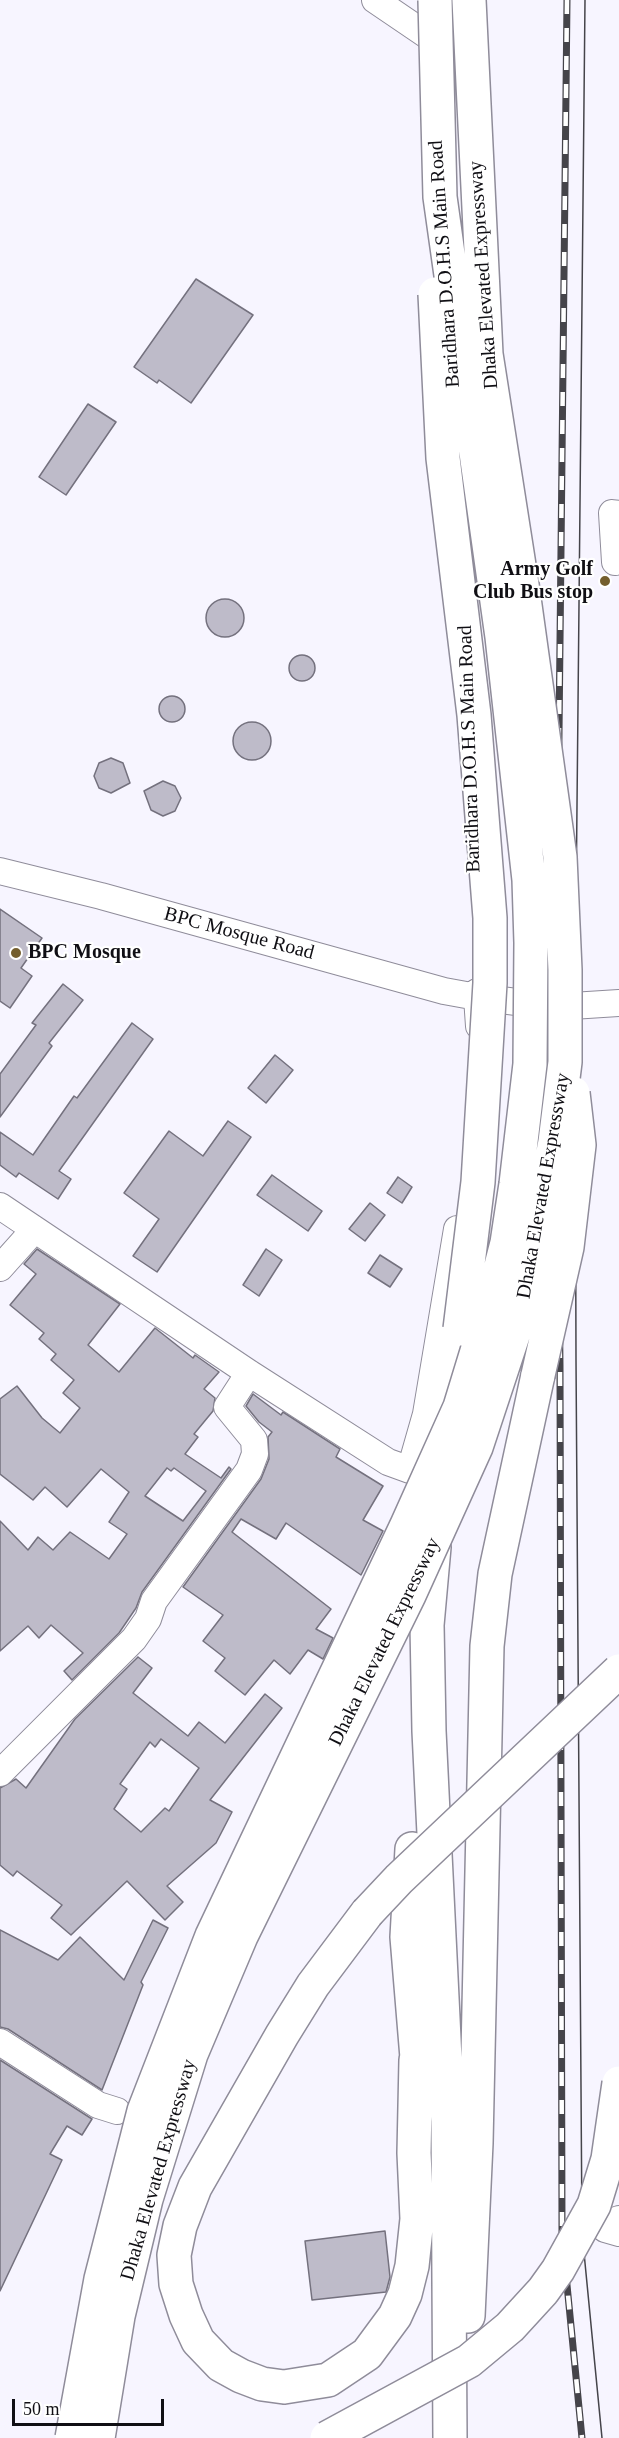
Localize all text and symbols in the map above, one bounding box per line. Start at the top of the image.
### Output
street label: Baridhara D.O.H.S Main Road [424,140,466,388]
street label: Dhaka Elevated Expressway [464,160,504,390]
place label: Army Golf Club Bus stop [473,558,593,605]
marker: Army Golf Club Bus stop [598,574,612,588]
street label: Baridhara D.O.H.S Main Road [454,625,486,873]
street label: BPC Mosque Road [161,902,317,966]
place label: BPC Mosque [28,941,141,965]
marker: BPC Mosque [9,946,23,960]
street label: Dhaka Elevated Expressway [512,1071,576,1301]
street label: Dhaka Elevated Expressway [324,1534,446,1750]
street label: Dhaka Elevated Expressway [116,2057,202,2283]
scale bar [15,2387,166,2425]
text: 50 m [23,2399,60,2419]

